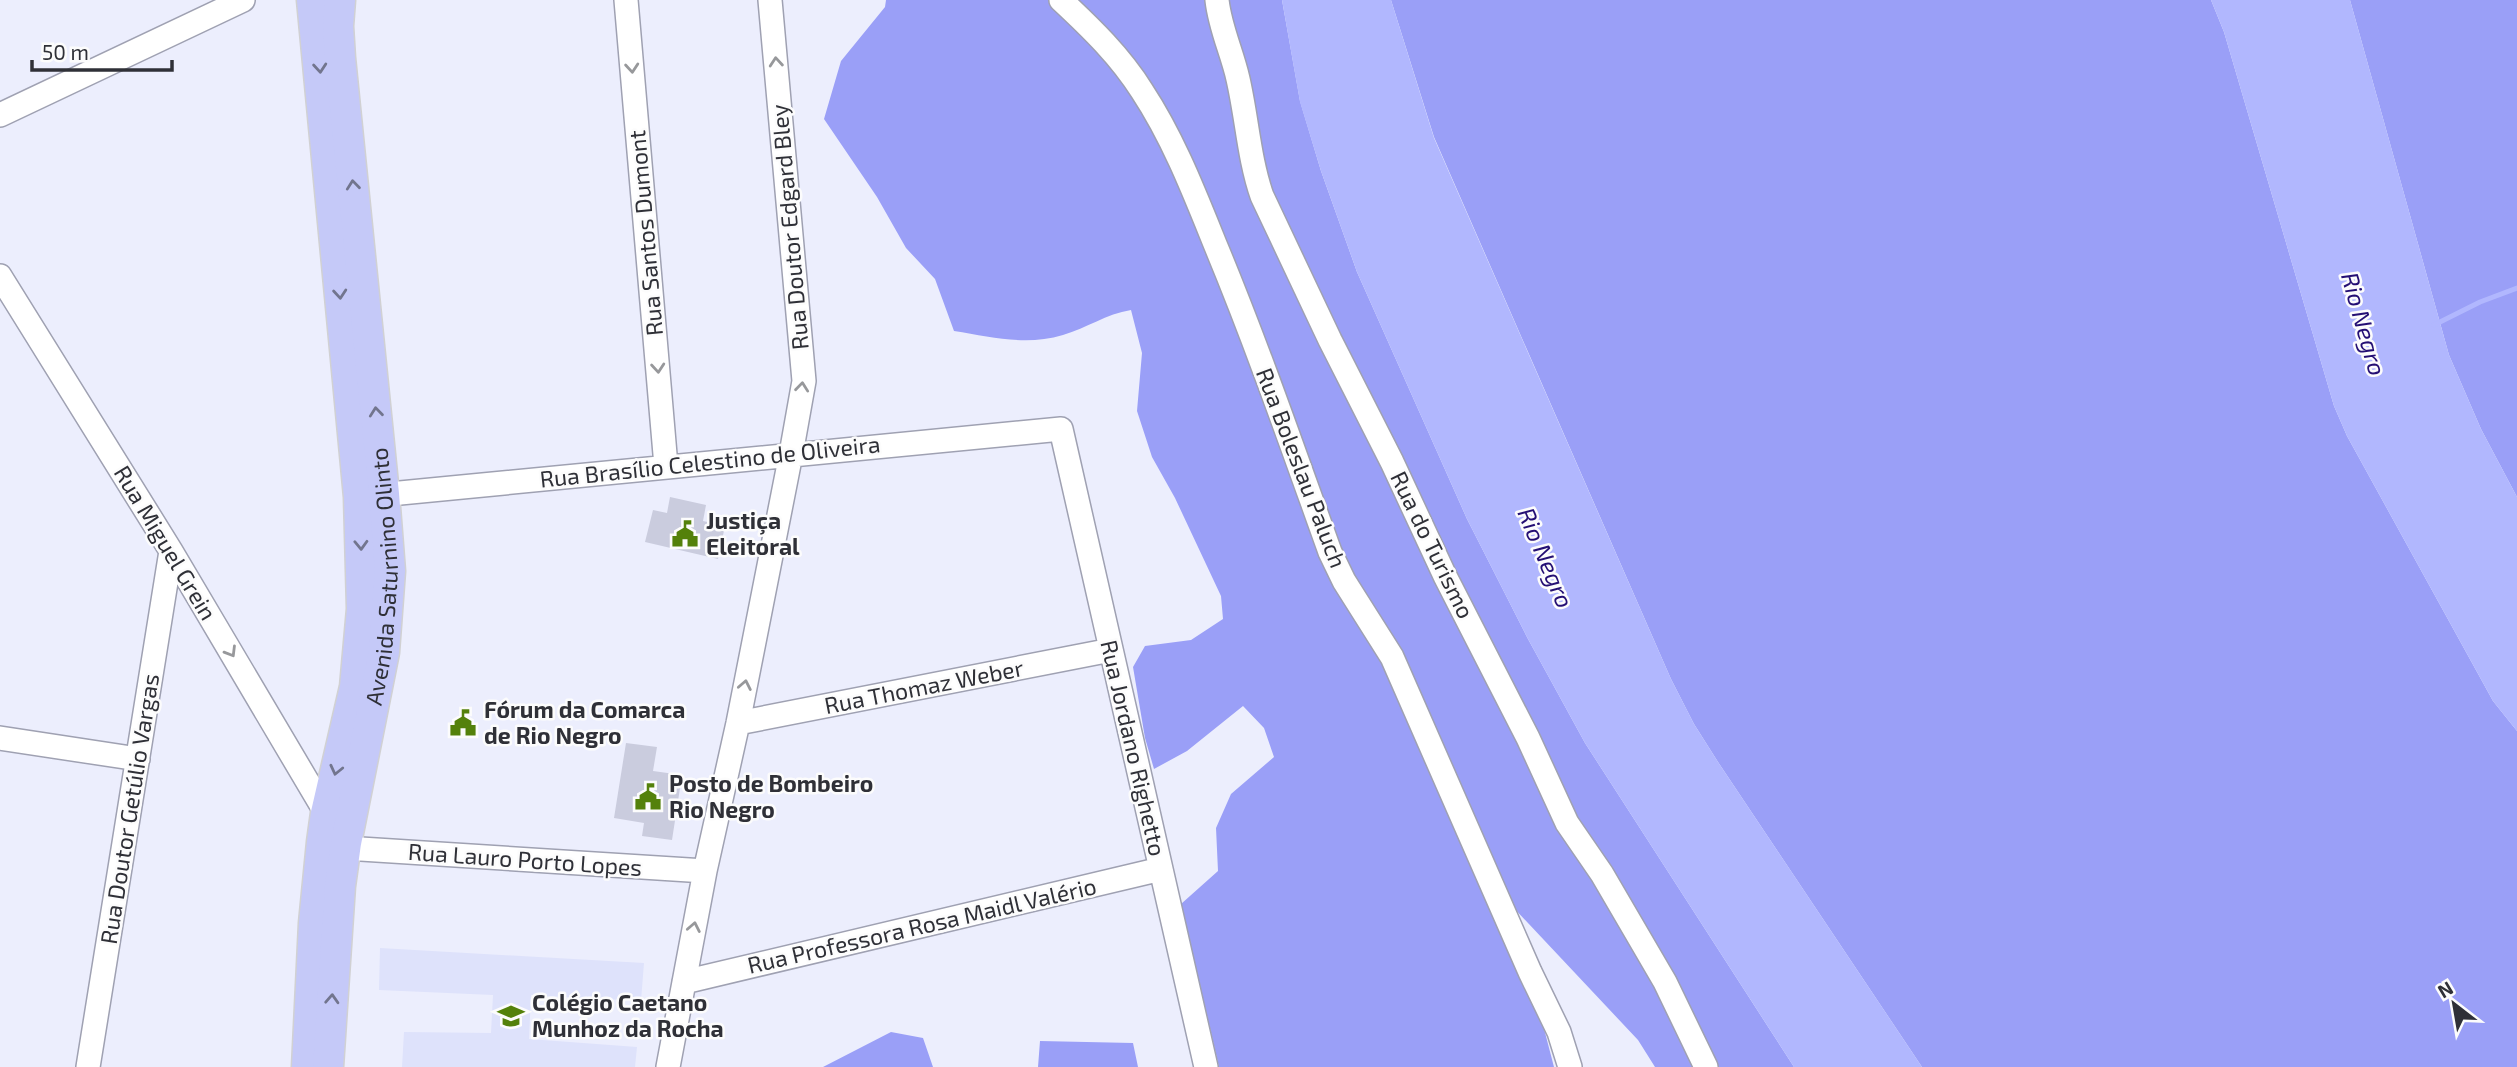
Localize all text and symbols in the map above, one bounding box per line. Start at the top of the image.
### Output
scale bar [32,28,172,72]
text: 50 m [42,39,89,64]
one-way arrow [769,57,784,68]
one-way arrow [312,63,327,74]
one-way arrow [624,63,639,74]
street label: Rua Doutor Edgard Bley [764,103,814,351]
street label: Rua Santos Dumont [622,129,668,337]
one-way arrow [346,180,361,191]
water label: Rio Negro [2336,269,2393,379]
one-way arrow [332,289,347,300]
one-way arrow [650,363,665,374]
street label: Rua Boleslau Paluch [1251,364,1353,571]
one-way arrow [794,381,809,392]
one-way arrow [369,406,384,417]
street label: Rua Brasílio Celestino de Oliveira [538,429,882,493]
street label: Avenida Saturnino Olinto [359,447,403,707]
street label: Rua Miguel Grein [109,460,223,625]
street label: Rua do Turismo [1385,466,1481,623]
water label: Rio Negro [1512,503,1580,612]
place label: Justiça Eleitoral [706,506,800,560]
public building icon: Justiça Eleitoral [670,519,700,549]
one-way arrow [353,540,368,551]
street label: Rua Jordano Righetto [1095,637,1172,859]
one-way arrow [223,645,236,658]
street label: Rua Thomaz Weber [822,653,1026,719]
street label: Rua Doutor Getúlio Vargas [94,672,164,946]
one-way arrow [737,679,752,691]
place label: Fórum da Comarca de Rio Negro [484,695,685,749]
public building icon: Fórum da Comarca de Rio Negro [448,708,478,738]
one-way arrow [329,764,344,776]
place label: Posto de Bombeiro Rio Negro [669,769,873,823]
public building icon: Posto de Bombeiro Rio Negro [633,782,663,812]
street label: Rua Lauro Porto Lopes [407,837,643,881]
street label: Rua Professora Rosa Maidl Valério [745,871,1099,979]
one-way arrow [686,921,701,933]
north arrow [2419,969,2489,1039]
text: N [2433,976,2457,1002]
place label: Colégio Caetano Munhoz da Rocha [532,988,724,1042]
one-way arrow [324,993,339,1004]
school or university icon: Colégio Caetano Munhoz da Rocha [496,1001,526,1031]

